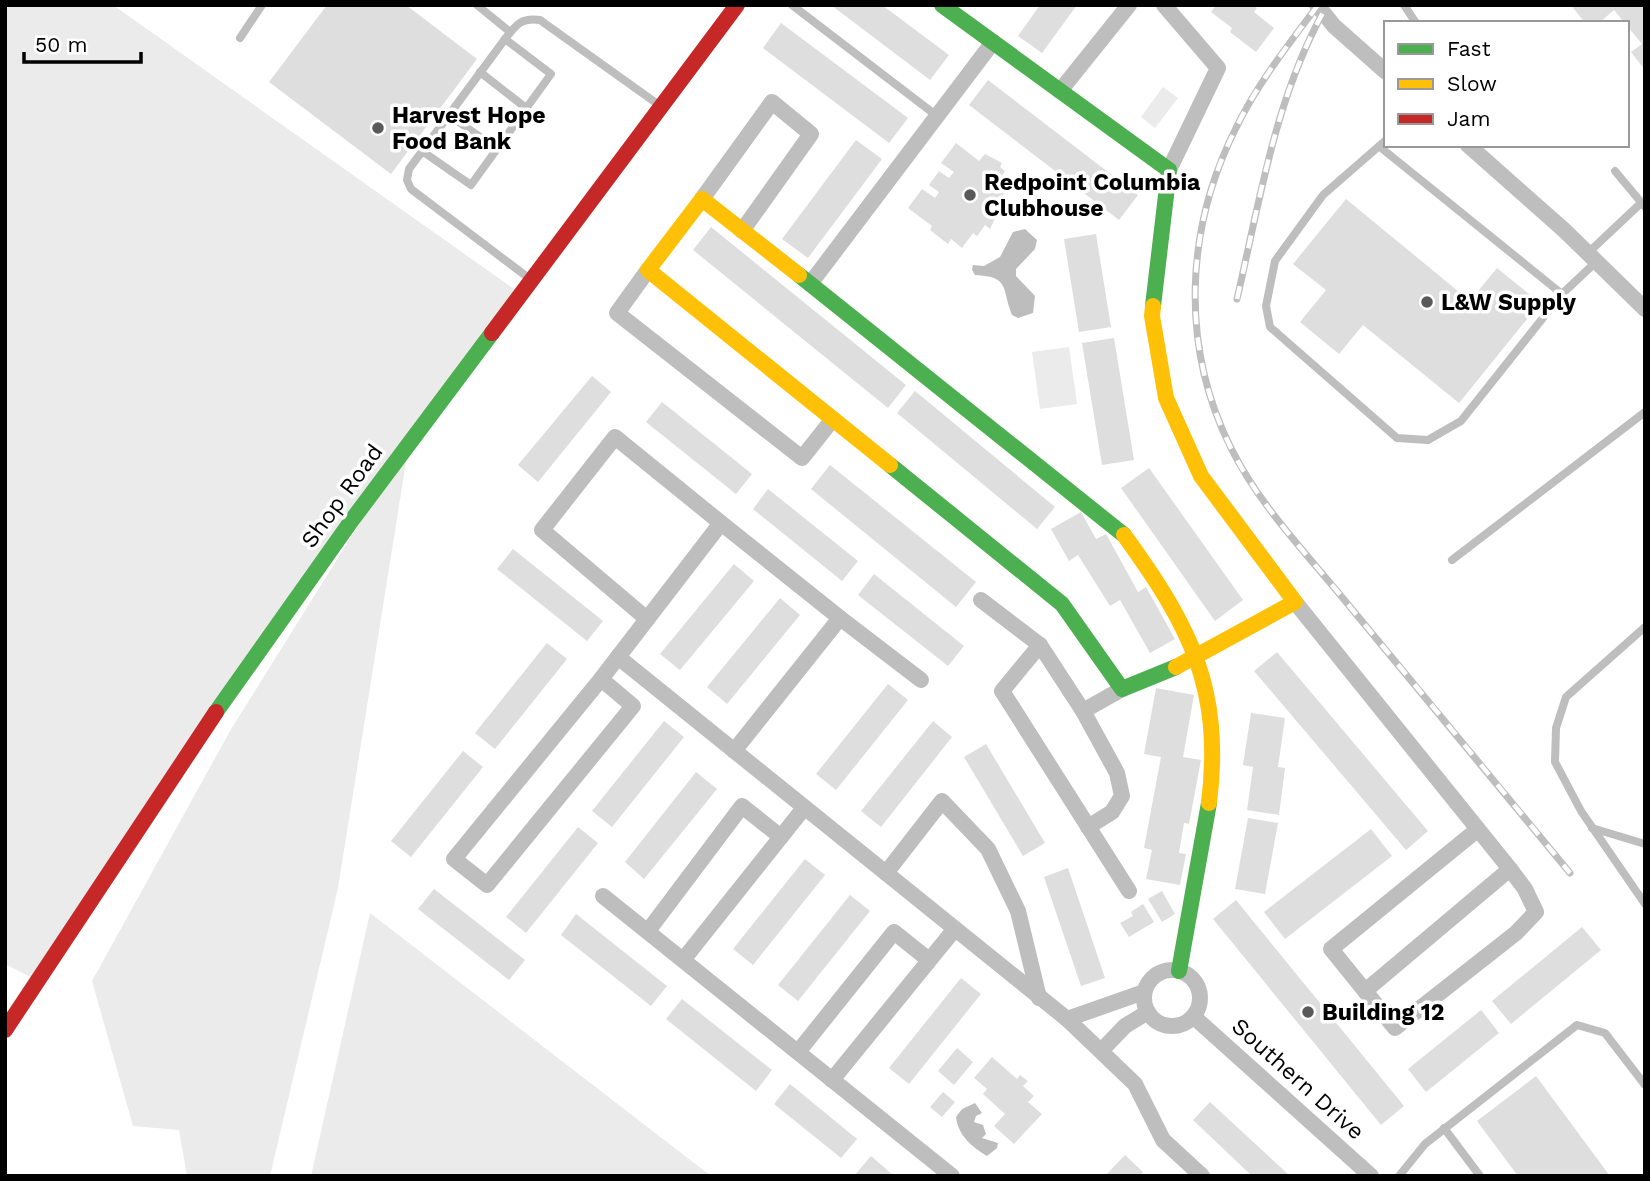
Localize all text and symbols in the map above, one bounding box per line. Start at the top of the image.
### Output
scale bar [24,21,142,65]
legend [1384,21,1629,147]
text: 50 m [35,32,87,57]
text: Fast [1447,36,1491,61]
text: Slow [1447,71,1497,96]
place label: Harvest Hope Food Bank [392,102,546,155]
text: Jam [1447,106,1490,131]
marker: Harvest Hope Food Bank [370,120,386,136]
place label: Redpoint Columbia Clubhouse [984,169,1201,222]
marker: Redpoint Columbia Clubhouse [962,187,978,203]
place label: L&W Supply [1441,289,1576,316]
marker: L&W Supply [1419,294,1435,310]
street label: Shop Road [295,439,389,553]
place label: Building 12 [1322,999,1444,1026]
marker: Building 12 [1300,1004,1316,1020]
street label: Southern Drive [1226,1013,1370,1145]

